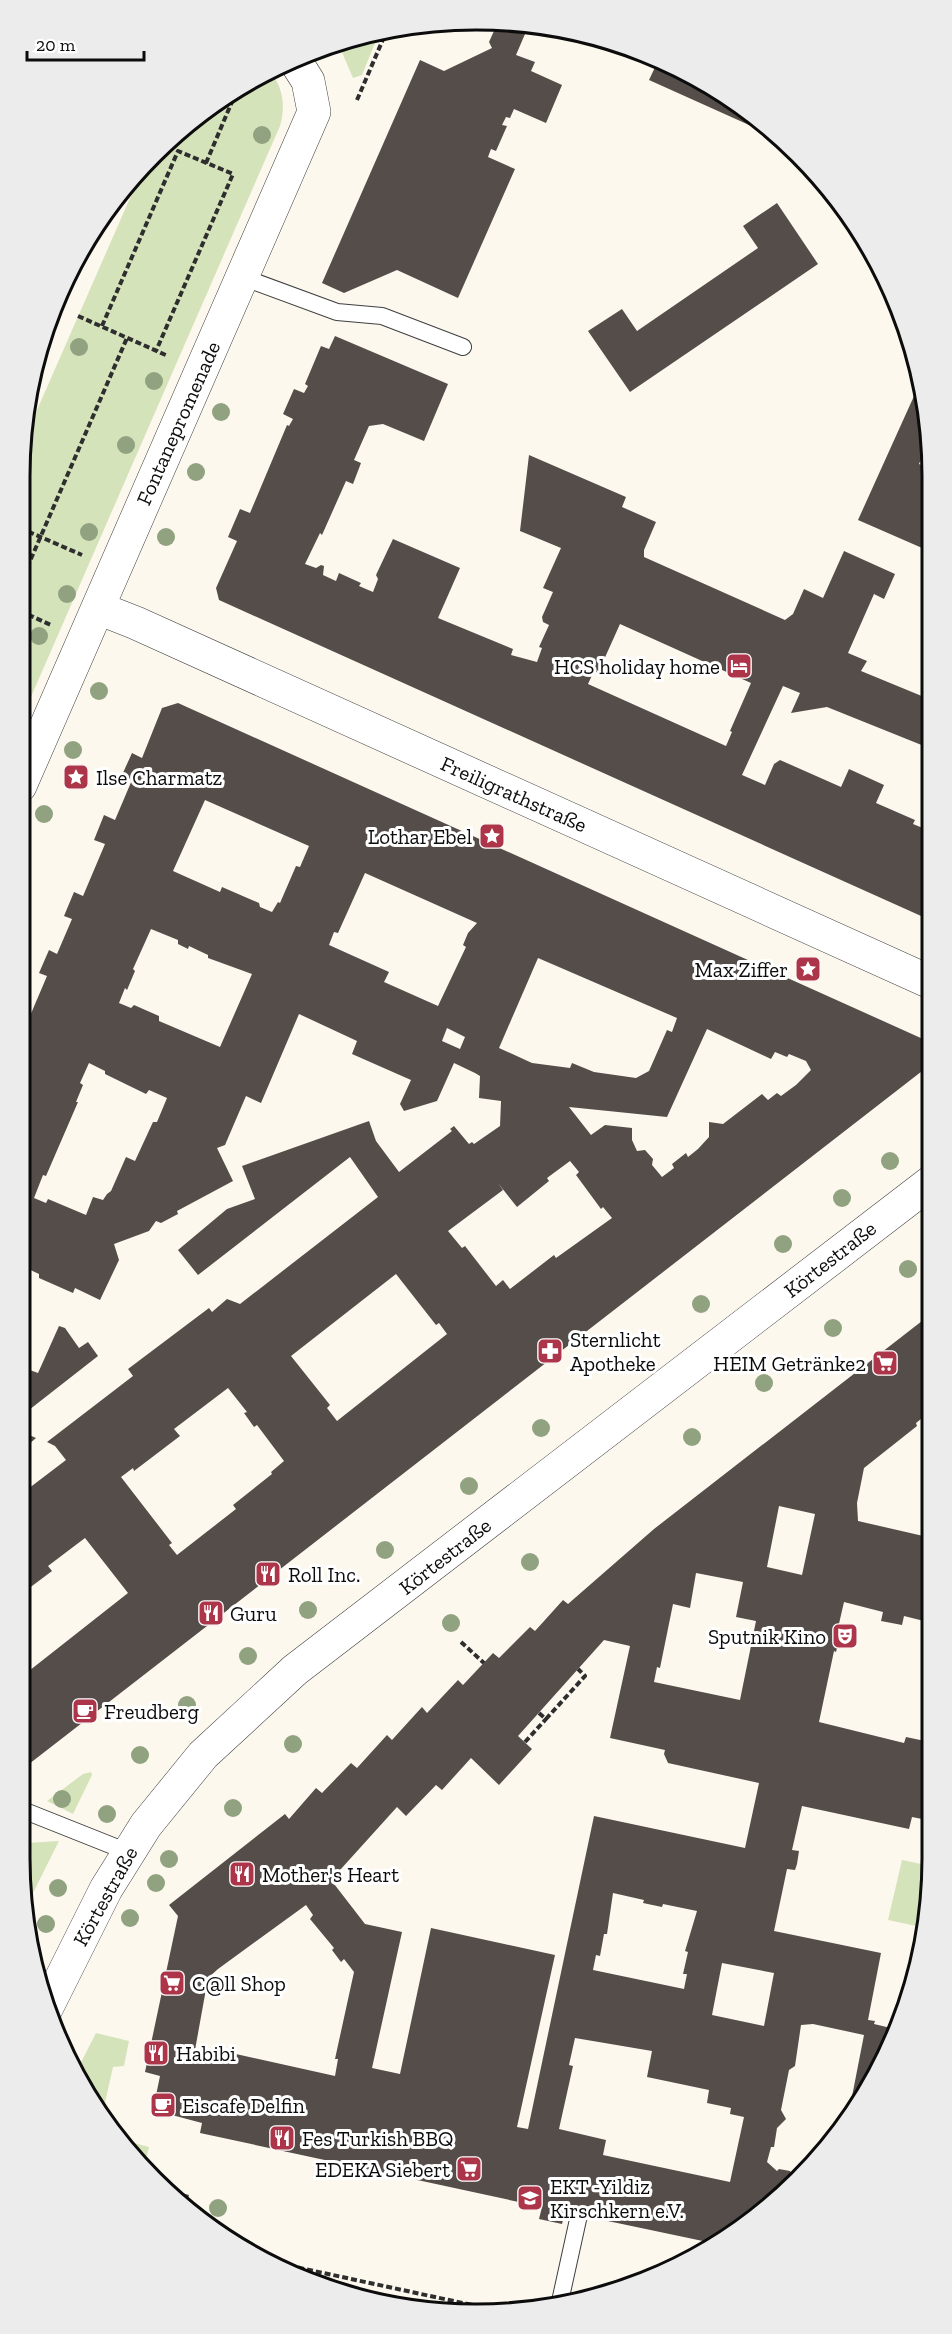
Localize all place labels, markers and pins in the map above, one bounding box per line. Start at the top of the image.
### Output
hotel icon: HCS holiday home [724,651,754,681]
place label: HCS holiday home [554,654,720,679]
place icon: Ilse Charmatz [61,762,91,792]
place label: Ilse Charmatz [96,765,223,790]
place icon: Lothar Ebel [477,821,507,851]
place label: Lothar Ebel [368,824,472,849]
place icon: Max Ziffer [793,954,823,984]
place label: Max Ziffer [695,957,788,982]
place label: Sternlicht Apotheke [570,1327,661,1376]
pharmacy icon: Sternlicht Apotheke [535,1336,565,1366]
supermarket icon: HEIM Getränke2 [870,1348,900,1378]
place label: HEIM Getränke2 [713,1351,866,1376]
restaurant icon: Roll Inc. [253,1559,283,1589]
place label: Roll Inc. [288,1562,360,1587]
restaurant icon: Guru [196,1598,226,1628]
place label: Guru [230,1601,277,1626]
theatre icon: Sputnik Kino [830,1621,860,1651]
place label: Sputnik Kino [708,1624,826,1649]
cafe icon: Freudberg [70,1696,100,1726]
place label: Freudberg [104,1699,200,1724]
restaurant icon: Mother's Heart [227,1859,257,1889]
place label: Mother's Heart [262,1862,399,1887]
supermarket icon: C@ll Shop [157,1968,187,1998]
place label: C@ll Shop [192,1971,286,1996]
restaurant icon: Habibi [141,2038,171,2068]
place label: Habibi [176,2041,236,2066]
cafe icon: Eiscafe Delfin [148,2090,178,2120]
place label: Eiscafe Delfin [182,2093,305,2118]
restaurant icon: Fes Turkish BBQ [267,2123,297,2153]
place label: Fes Turkish BBQ [302,2126,453,2151]
supermarket icon: EDEKA Siebert [454,2154,484,2184]
place label: EDEKA Siebert [315,2157,450,2182]
place label: EKT -Yildiz Kirschkern e.V. [550,2174,684,2223]
school or university icon: EKT -Yildiz Kirschkern e.V. [515,2183,545,2213]

